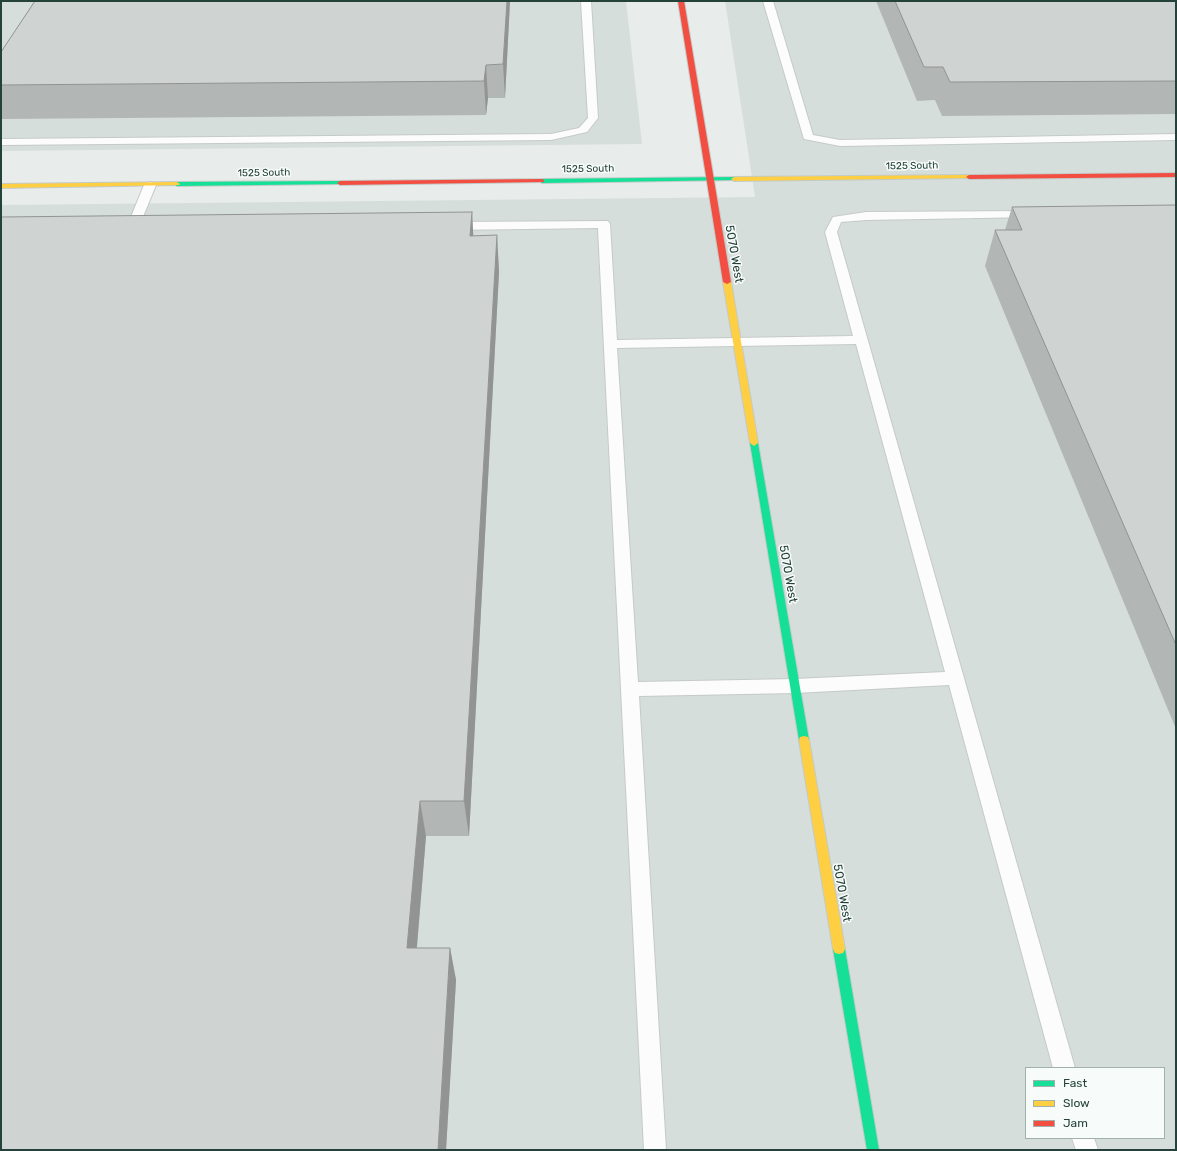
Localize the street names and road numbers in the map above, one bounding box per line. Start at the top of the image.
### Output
street label: 1525 South [886,160,938,172]
street label: 1525 South [562,163,614,175]
street label: 1525 South [238,167,290,179]
street label: 5070 West [722,224,746,284]
street label: 5070 West [776,544,800,604]
street label: 5070 West [830,863,854,923]

